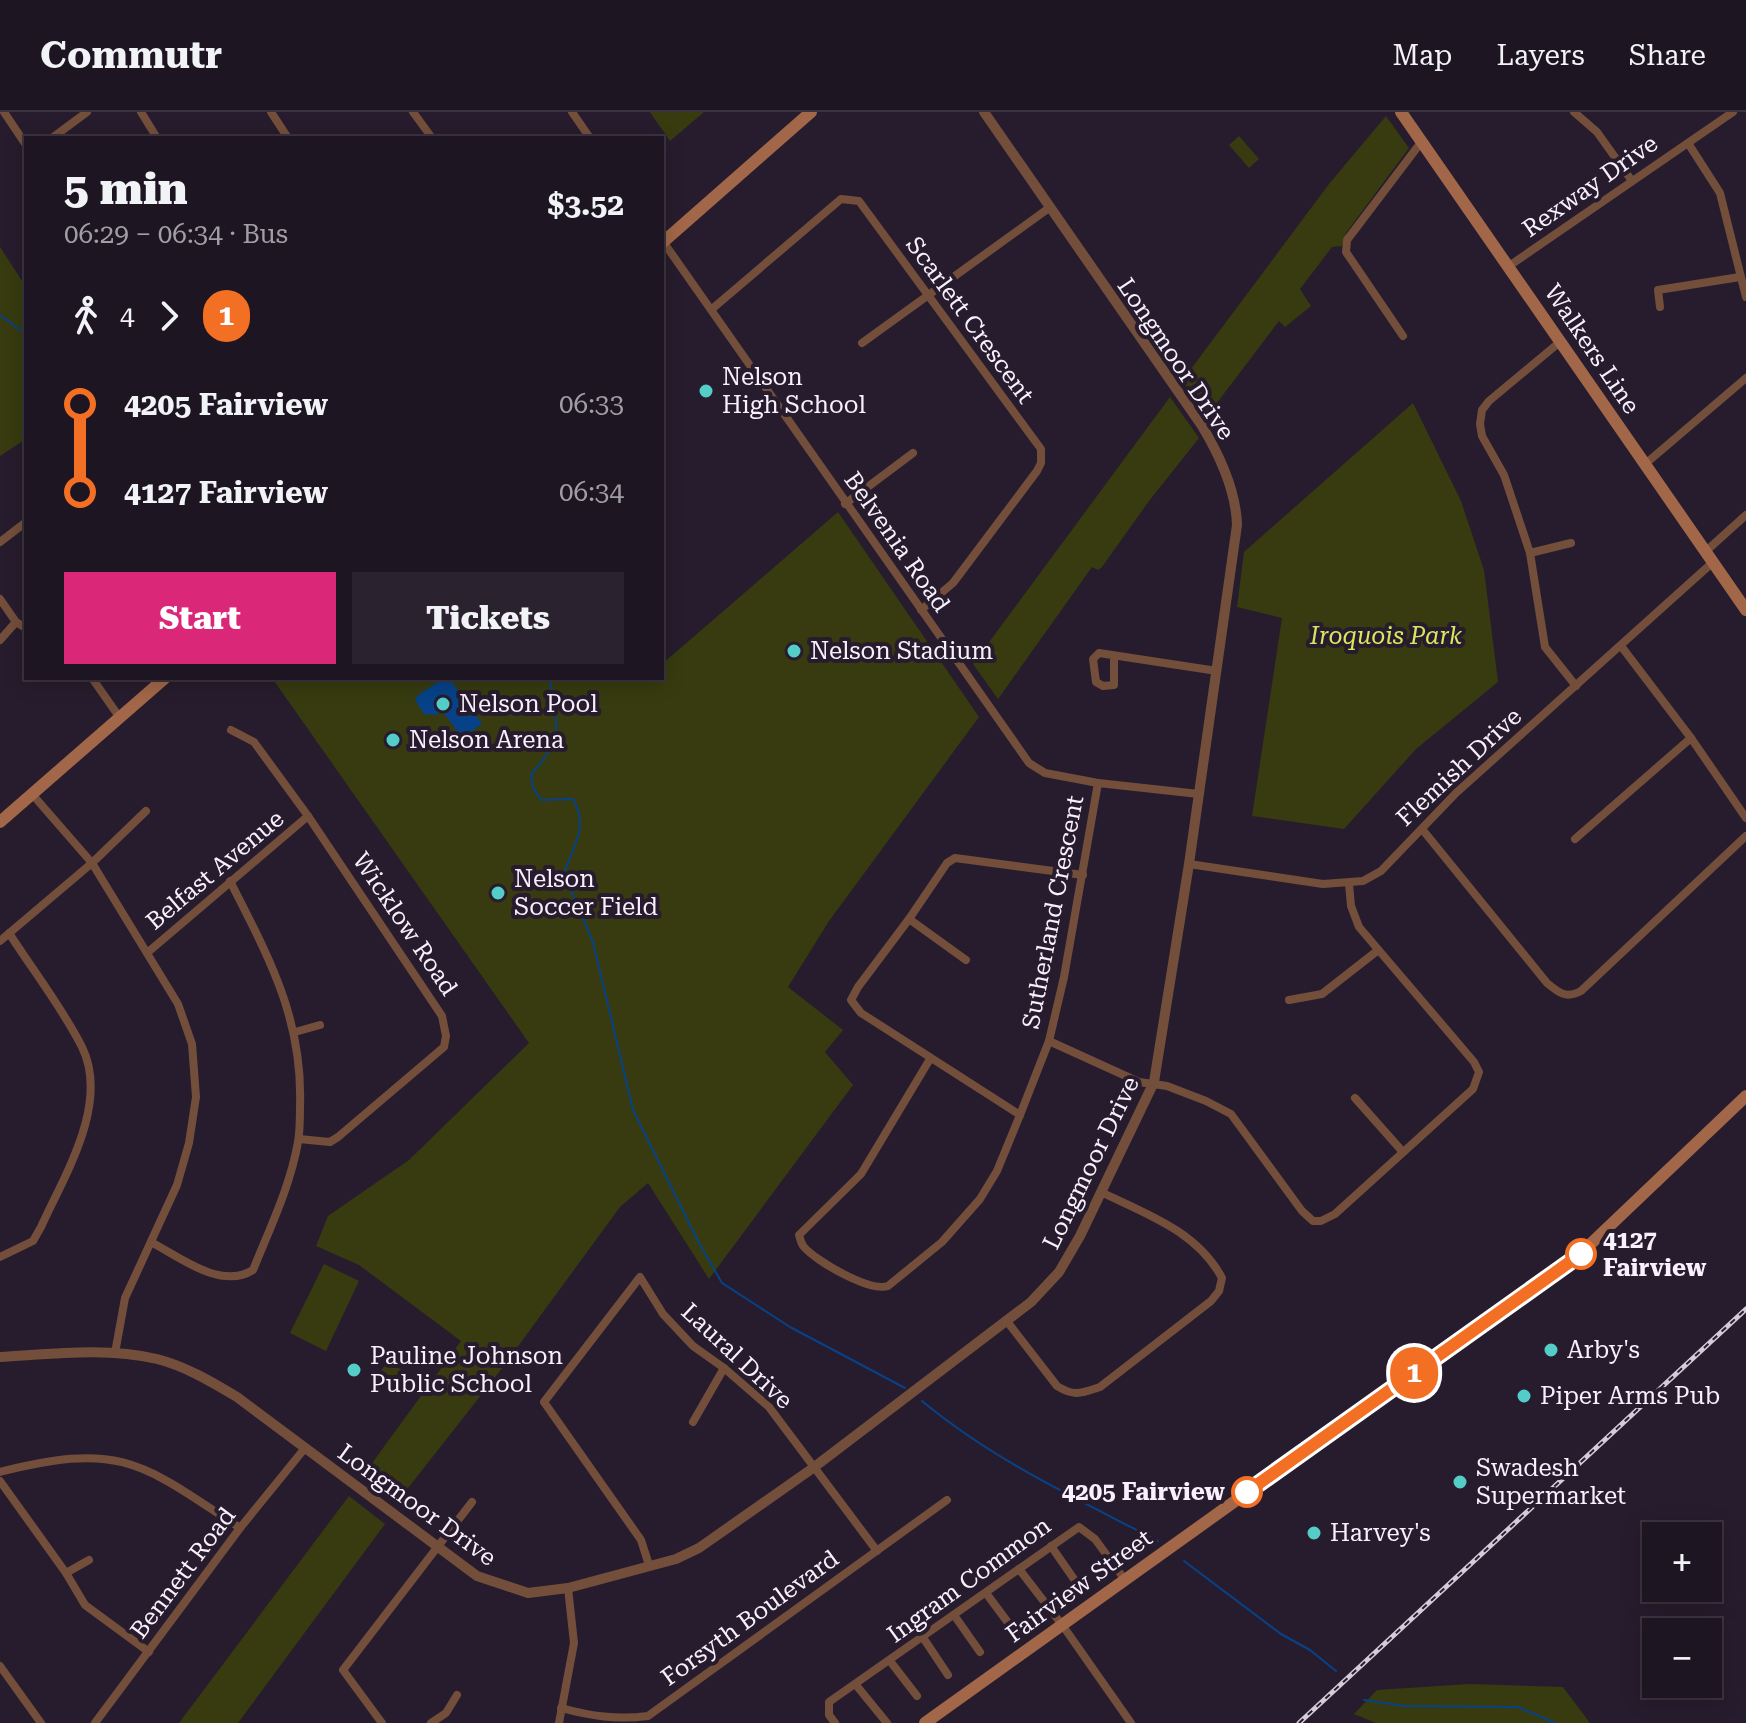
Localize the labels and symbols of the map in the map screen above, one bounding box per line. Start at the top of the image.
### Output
street label: Rexway Drive [1517,129,1663,243]
street label: Scarlett Crescent [900,231,1040,409]
street label: Longmoor Drive [1112,273,1240,445]
street label: Walkers Line [1538,279,1646,419]
place label: Nelson High School [722,363,866,419]
marker: Nelson High School [697,382,715,400]
street label: Belvenia Road [838,467,956,617]
park label: Iroquois Park [1309,622,1462,650]
place label: Nelson Stadium [810,637,993,665]
marker: Nelson Stadium [785,642,803,660]
place label: Nelson Pool [459,690,598,718]
marker: Nelson Pool [434,695,452,713]
street label: Flemish Drive [1391,702,1527,832]
place label: Nelson Arena [409,726,564,754]
marker: Nelson Arena [384,731,402,749]
street label: Sutherland Crescent [1017,793,1089,1031]
street label: Belfast Avenue [140,804,290,936]
street label: Wicklow Road [347,847,463,1001]
place label: Nelson Soccer Field [514,865,658,921]
marker: Nelson Soccer Field [489,884,507,902]
street label: Longmoor Drive [1037,1072,1145,1254]
place label: 4127 Fairview [1603,1226,1707,1282]
marker: 4127 Fairview [1566,1239,1596,1269]
street label: Laural Drive [676,1297,798,1415]
place label: Arby's [1567,1336,1640,1364]
marker: Arby's [1542,1341,1560,1359]
place label: Pauline Johnson Public School [370,1342,563,1398]
line badge: 1 [1388,1347,1440,1399]
marker: Pauline Johnson Public School [345,1361,363,1379]
place label: Piper Arms Pub [1540,1382,1720,1410]
marker: Piper Arms Pub [1515,1387,1533,1405]
street label: Longmoor Drive [332,1438,502,1572]
place label: Swadesh Supermarket [1476,1454,1626,1510]
marker: Swadesh Supermarket [1451,1473,1469,1491]
marker: 4205 Fairview [1232,1477,1262,1507]
place label: 4205 Fairview [1062,1478,1225,1506]
street label: Bennett Road [125,1502,241,1644]
street label: Ingram Common [882,1511,1056,1649]
place label: Harvey's [1330,1519,1431,1547]
street label: Fairview Street [1001,1524,1157,1648]
marker: Harvey's [1305,1524,1323,1542]
street label: Forsyth Boulevard [656,1544,844,1692]

